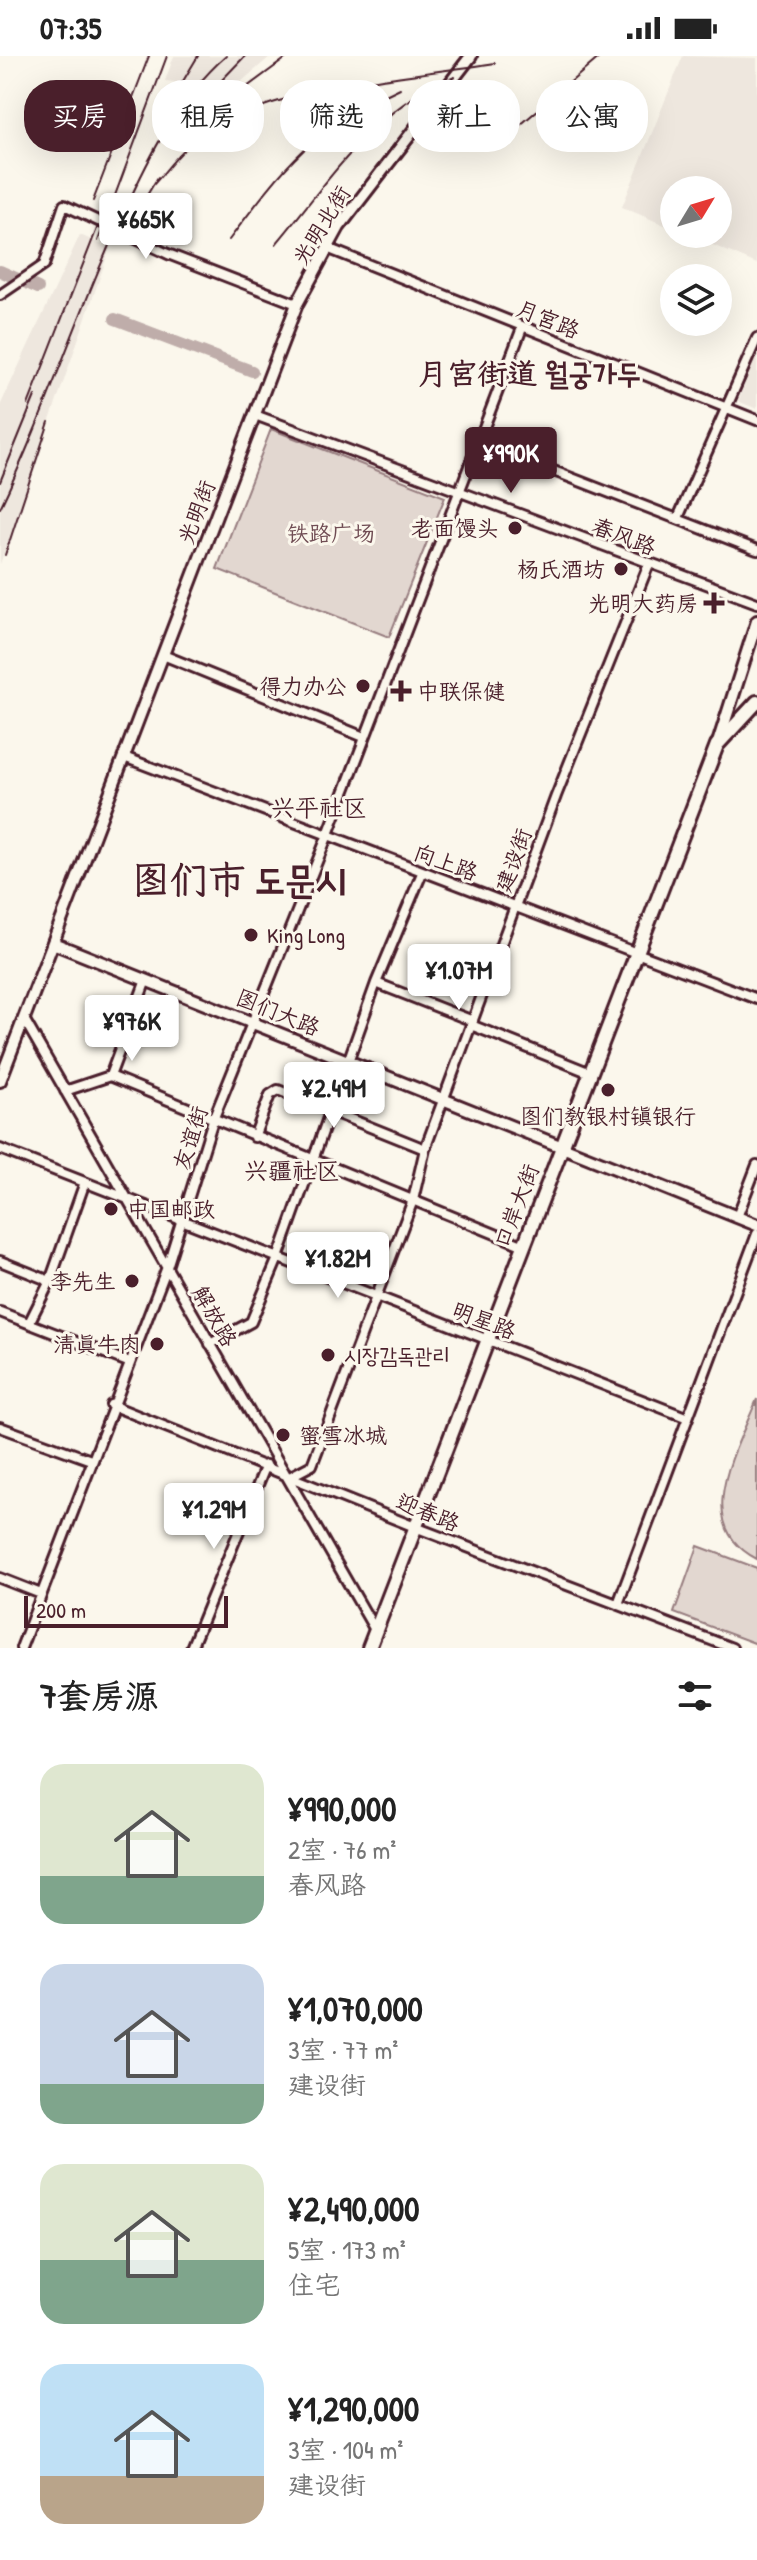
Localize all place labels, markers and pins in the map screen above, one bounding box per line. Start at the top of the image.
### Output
pin: ¥665K [90,193,202,261]
pin: ¥990K [455,427,567,495]
place label: 老面馒头 [411,513,499,543]
marker: 老面馒头 [506,519,524,537]
place label: 杨氏酒坊 [517,554,605,584]
marker: 杨氏酒坊 [612,560,630,578]
place label: 光明大药房 [588,588,698,618]
marker: 光明大药房 [705,594,723,612]
place label: 得力办公 [259,671,347,701]
place label: 中联保健 [417,676,505,706]
marker: 得力办公 [354,677,372,695]
marker: 中联保健 [392,682,410,700]
place label: King Long [267,920,345,950]
marker: King Long [242,926,260,944]
pin: ¥1.07M [394,944,524,1012]
pin: ¥976K [76,995,188,1063]
pin: ¥2.49M [269,1062,399,1130]
marker: 图们教银村镇银行 [599,1081,617,1099]
place label: 图们教银村镇银行 [520,1101,696,1131]
place label: 中国邮政 [127,1194,215,1224]
marker: 中国邮政 [102,1200,120,1218]
pin: ¥1.82M [273,1232,403,1300]
place label: 李先生 [50,1266,116,1296]
marker: 李先生 [123,1272,141,1290]
place label: 清真牛肉 [53,1329,141,1359]
marker: 清真牛肉 [148,1335,166,1353]
place label: 시장감독관리 [344,1340,450,1370]
marker: 시장감독관리 [319,1346,337,1364]
place label: 蜜雪冰城 [299,1420,387,1450]
marker: 蜜雪冰城 [274,1426,292,1444]
pin: ¥1.29M [149,1483,279,1551]

